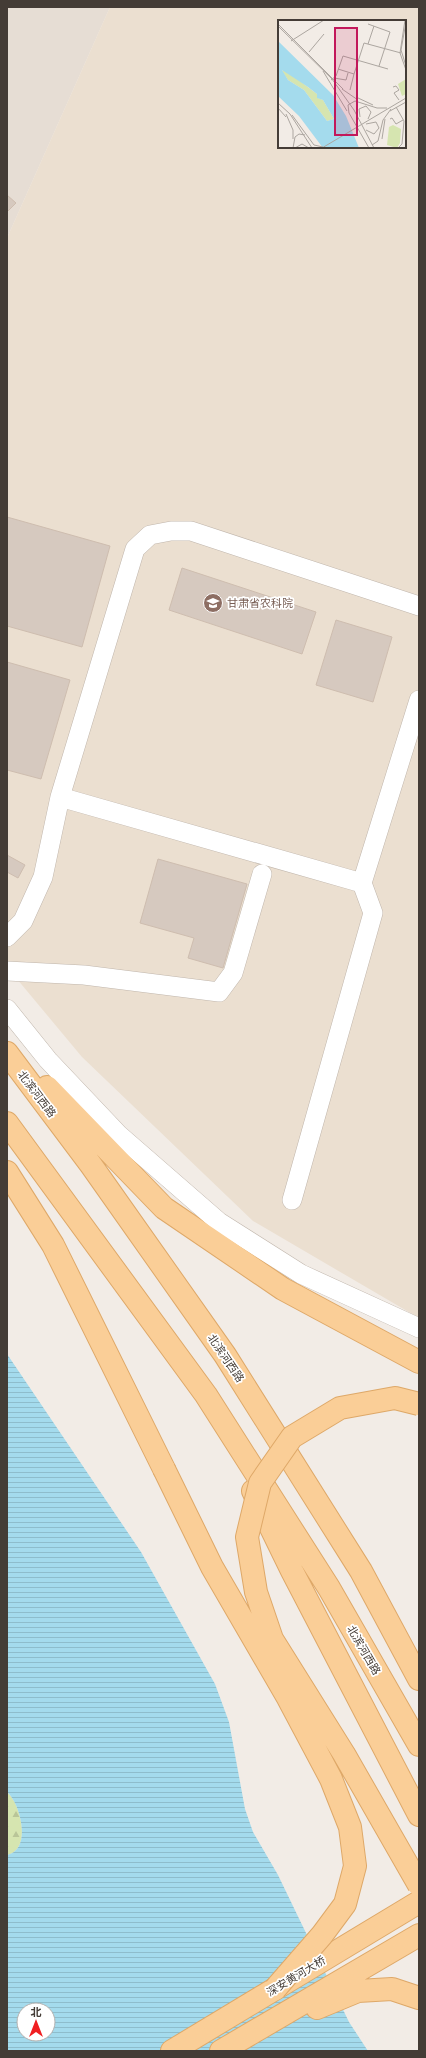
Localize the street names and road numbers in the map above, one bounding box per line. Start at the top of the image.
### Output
street label: 北滨河西路 [14,1068,59,1121]
street label: 北滨河西路 [204,1331,247,1385]
street label: 北滨河西路 [343,1623,384,1678]
street label: 深安黄河大桥 [264,1953,328,2000]

